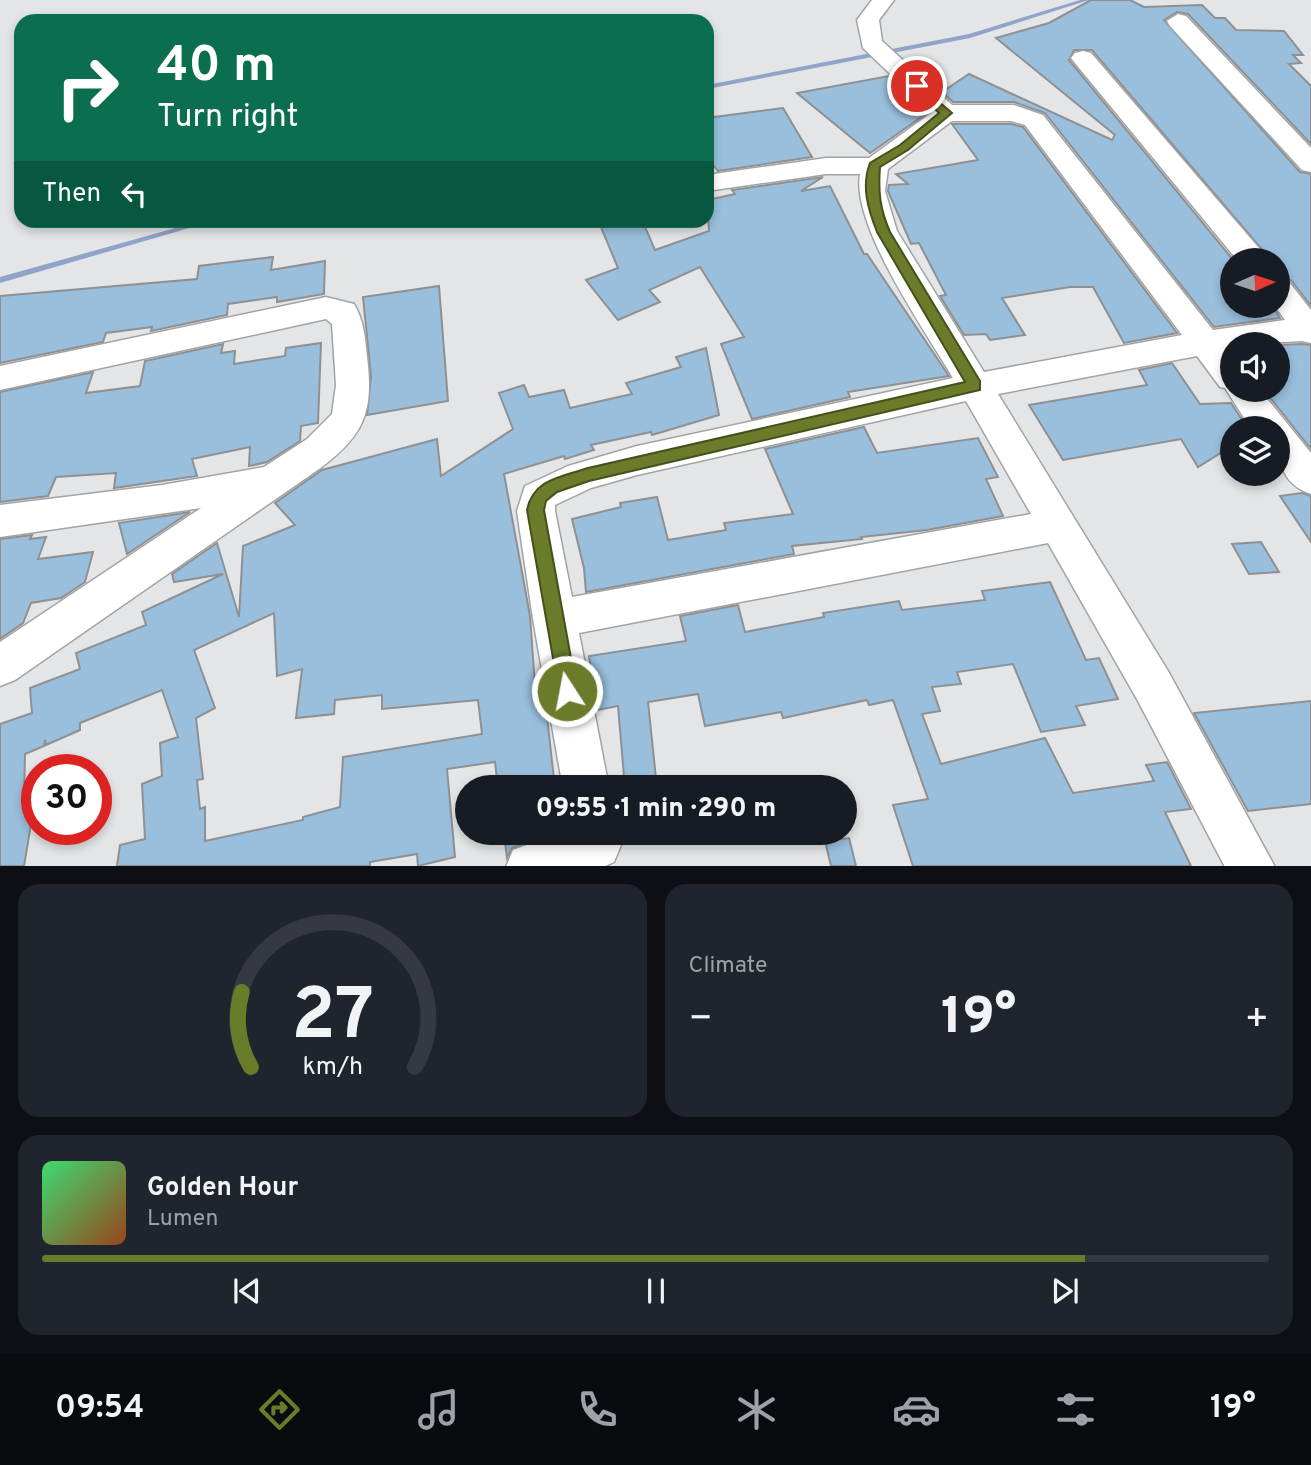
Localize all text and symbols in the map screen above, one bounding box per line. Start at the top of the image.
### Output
text: 40 m [157,37,276,99]
icon: right [42,42,133,133]
pin [887,56,947,116]
icon: arrive [898,67,936,105]
text: Turn right [157,98,299,138]
icon: left [115,175,153,213]
text: Then [42,178,101,211]
north arrow [1220,248,1290,318]
map controls [1220,248,1290,486]
button: sound [1220,332,1290,402]
button: layers [1220,416,1290,486]
position arrow [530,654,604,728]
speed limit sign: 30 [21,754,112,845]
text: 09:55 · 1 min · 290 m [536,793,776,826]
text: Climate [689,952,767,981]
text: 27 [291,973,374,1065]
text: 19° [941,986,1016,1052]
text: − [689,996,713,1045]
text: + [1244,996,1269,1045]
text: km/h [302,1051,363,1083]
text: Golden Hour [147,1172,298,1205]
text: Lumen [147,1205,218,1234]
icon: previous [228,1272,266,1310]
icon: pause [637,1272,675,1310]
icon: next [1046,1272,1084,1310]
icon: directions [255,1385,304,1434]
icon: music [414,1385,463,1434]
icon: phone [573,1385,622,1434]
icon: climate [732,1385,781,1434]
icon: car [892,1385,941,1434]
icon: filters [1051,1385,1100,1434]
text: 09:54 [55,1389,144,1429]
text: 19° [1210,1389,1256,1429]

